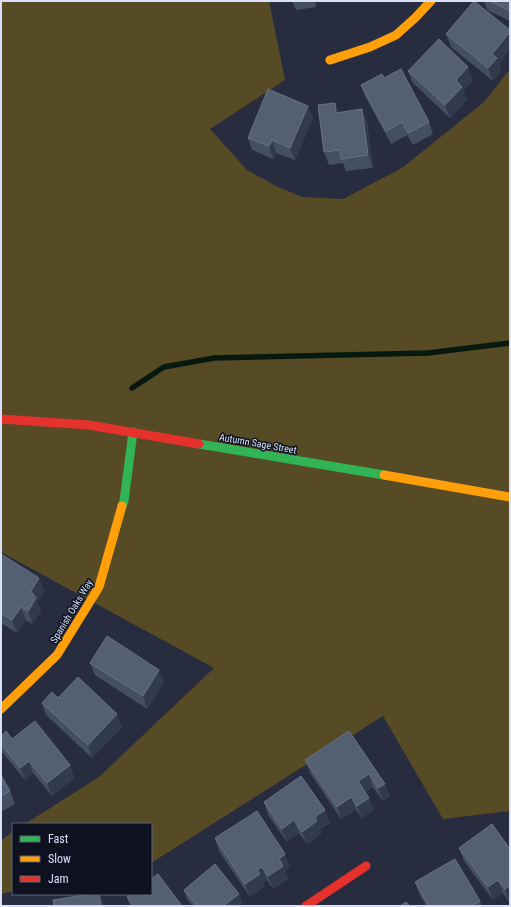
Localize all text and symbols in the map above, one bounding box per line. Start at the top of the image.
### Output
street label: Autumn Sage Street [218,431,297,456]
street label: Spanish Oaks Way [48,577,95,645]
legend [12,823,152,895]
text: Fast [48,832,69,846]
text: Slow [48,852,71,866]
text: Jam [48,872,69,886]

